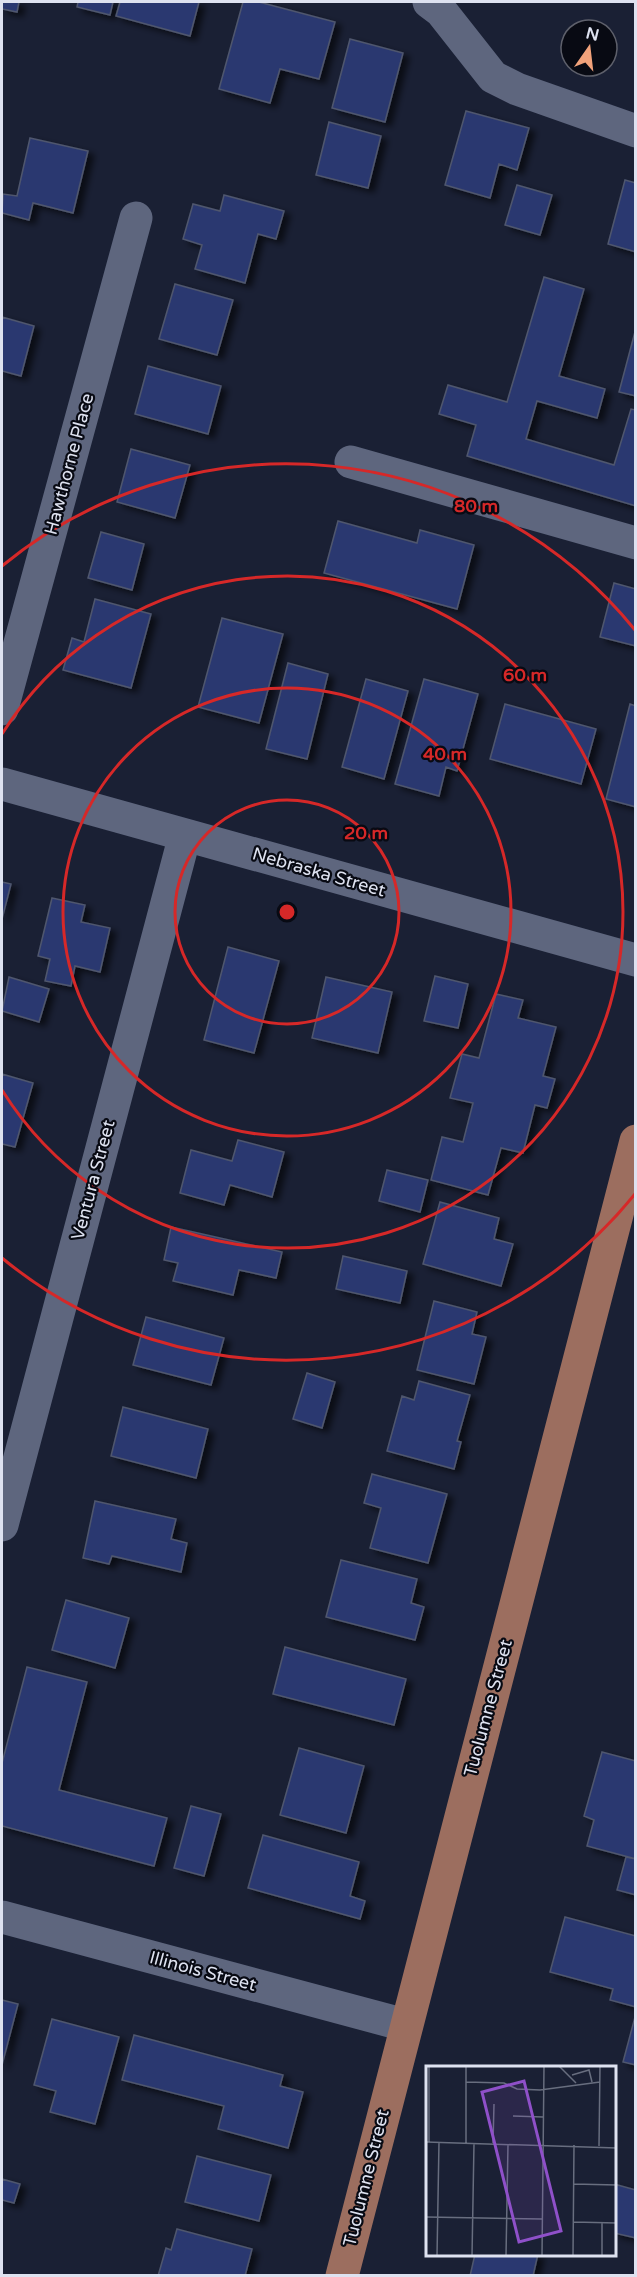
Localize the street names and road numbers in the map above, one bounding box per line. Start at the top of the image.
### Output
street label: Hawthorne Place [39,391,99,537]
street label: Nebraska Street [250,843,388,902]
street label: Ventura Street [66,1117,120,1242]
street label: Tuolumne Street [459,1637,517,1779]
street label: Illinois Street [147,1946,259,1996]
street label: Tuolumne Street [338,2107,394,2249]

